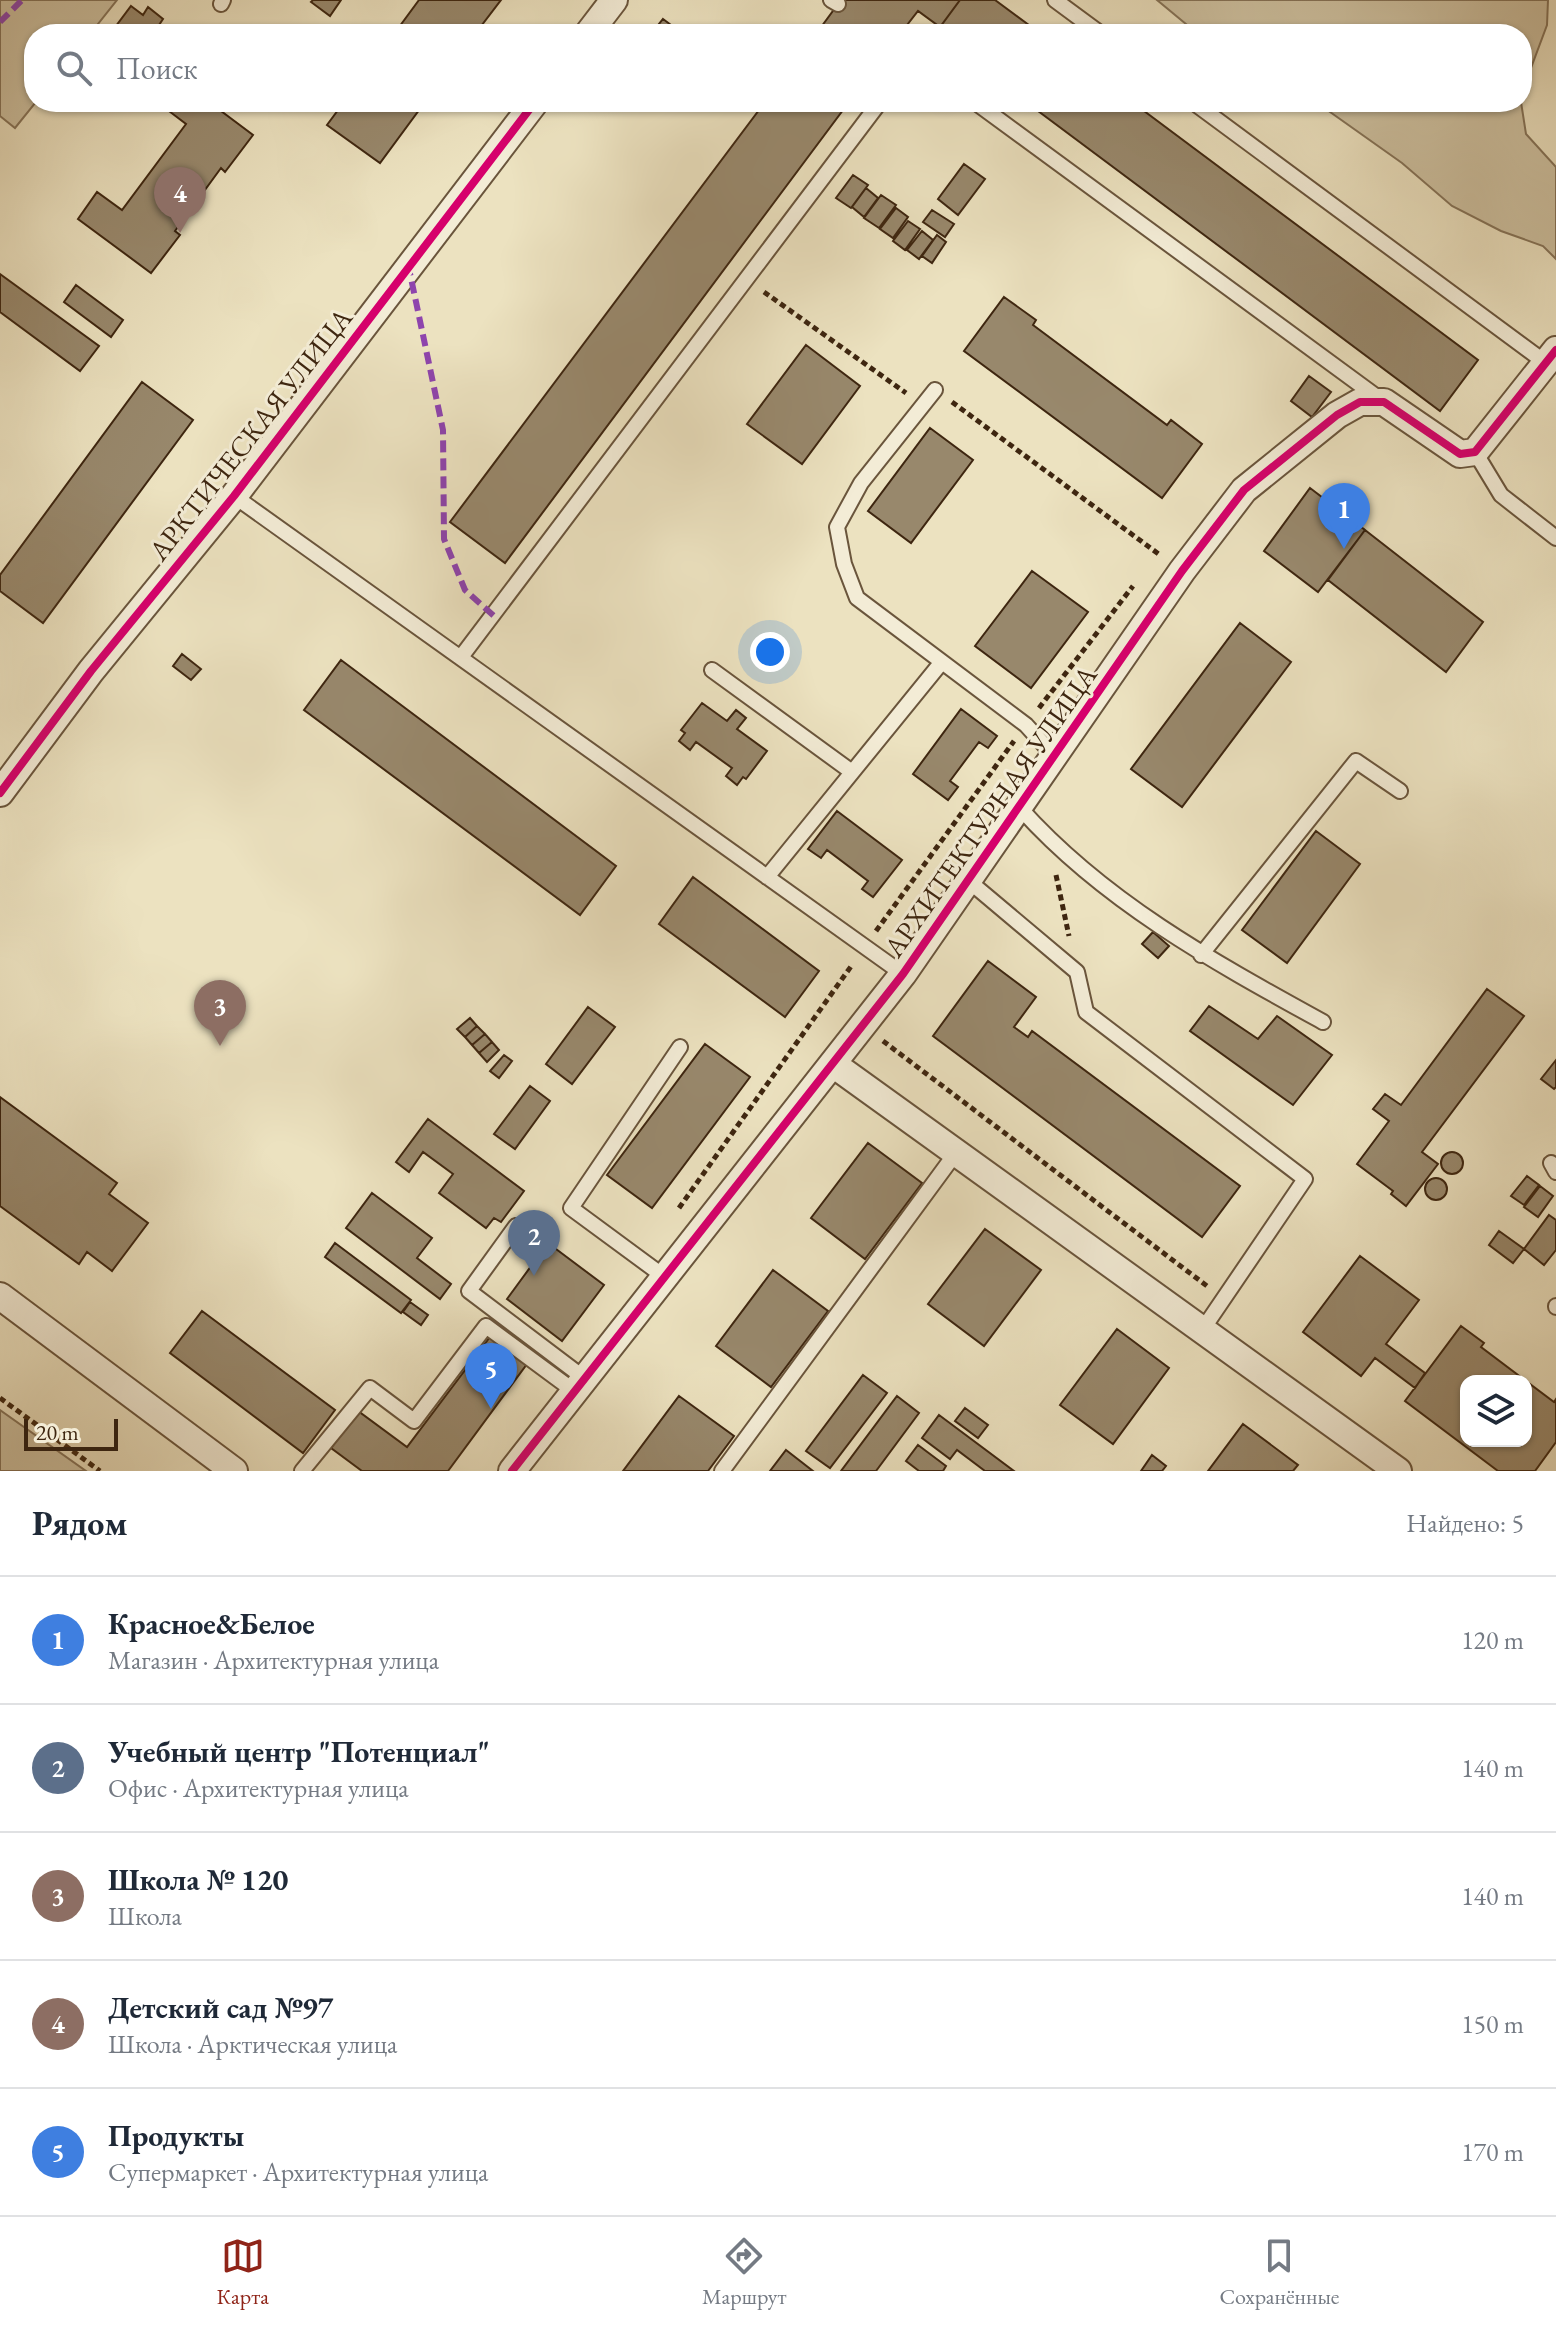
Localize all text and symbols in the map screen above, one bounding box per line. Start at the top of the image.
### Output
search box [24,24,1532,112]
icon: search [52,46,96,90]
text: Поиск [116,49,198,88]
pin: 4 [154,167,206,233]
street label: АРКТИЧЕСКАЯ УЛИЦА [139,300,360,568]
pin: 1 [1318,483,1370,549]
your location [750,632,790,672]
street label: АРХИТЕКТУРНАЯ УЛИЦА [875,658,1105,965]
pin: 3 [194,980,246,1046]
pin: 2 [508,1210,560,1276]
pin: 5 [465,1343,517,1409]
map controls [1460,1375,1532,1447]
button: layers [1460,1375,1532,1447]
scale bar [24,1415,118,1451]
text: 20 m [36,1418,79,1447]
text: Рядом [32,1501,127,1545]
text: Найдено: 5 [1406,1506,1524,1540]
text: Красное&Белое [108,1604,315,1643]
text: 1 [51,1623,65,1657]
text: 120 m [1461,1623,1524,1657]
text: Магазин · Архитектурная улица [108,1643,439,1677]
text: Учебный центр "Потенциал" [108,1732,490,1771]
text: 2 [51,1751,65,1785]
text: 140 m [1461,1751,1524,1785]
text: Офис · Архитектурная улица [108,1771,409,1805]
text: Школа № 120 [108,1860,288,1899]
text: 3 [51,1879,65,1913]
text: 140 m [1461,1879,1524,1913]
text: Школа [108,1899,182,1933]
text: Детский сад №97 [108,1988,333,2027]
text: 4 [51,2007,65,2041]
text: 150 m [1461,2007,1524,2041]
text: Школа · Арктическая улица [108,2027,397,2061]
text: Продукты [108,2116,244,2155]
text: 5 [51,2135,65,2169]
text: 170 m [1461,2135,1524,2169]
text: Супермаркет · Архитектурная улица [108,2155,488,2189]
tab: Карта [217,2234,269,2311]
tab: Маршрут [702,2234,786,2311]
tab: Сохранённые [1219,2234,1339,2311]

